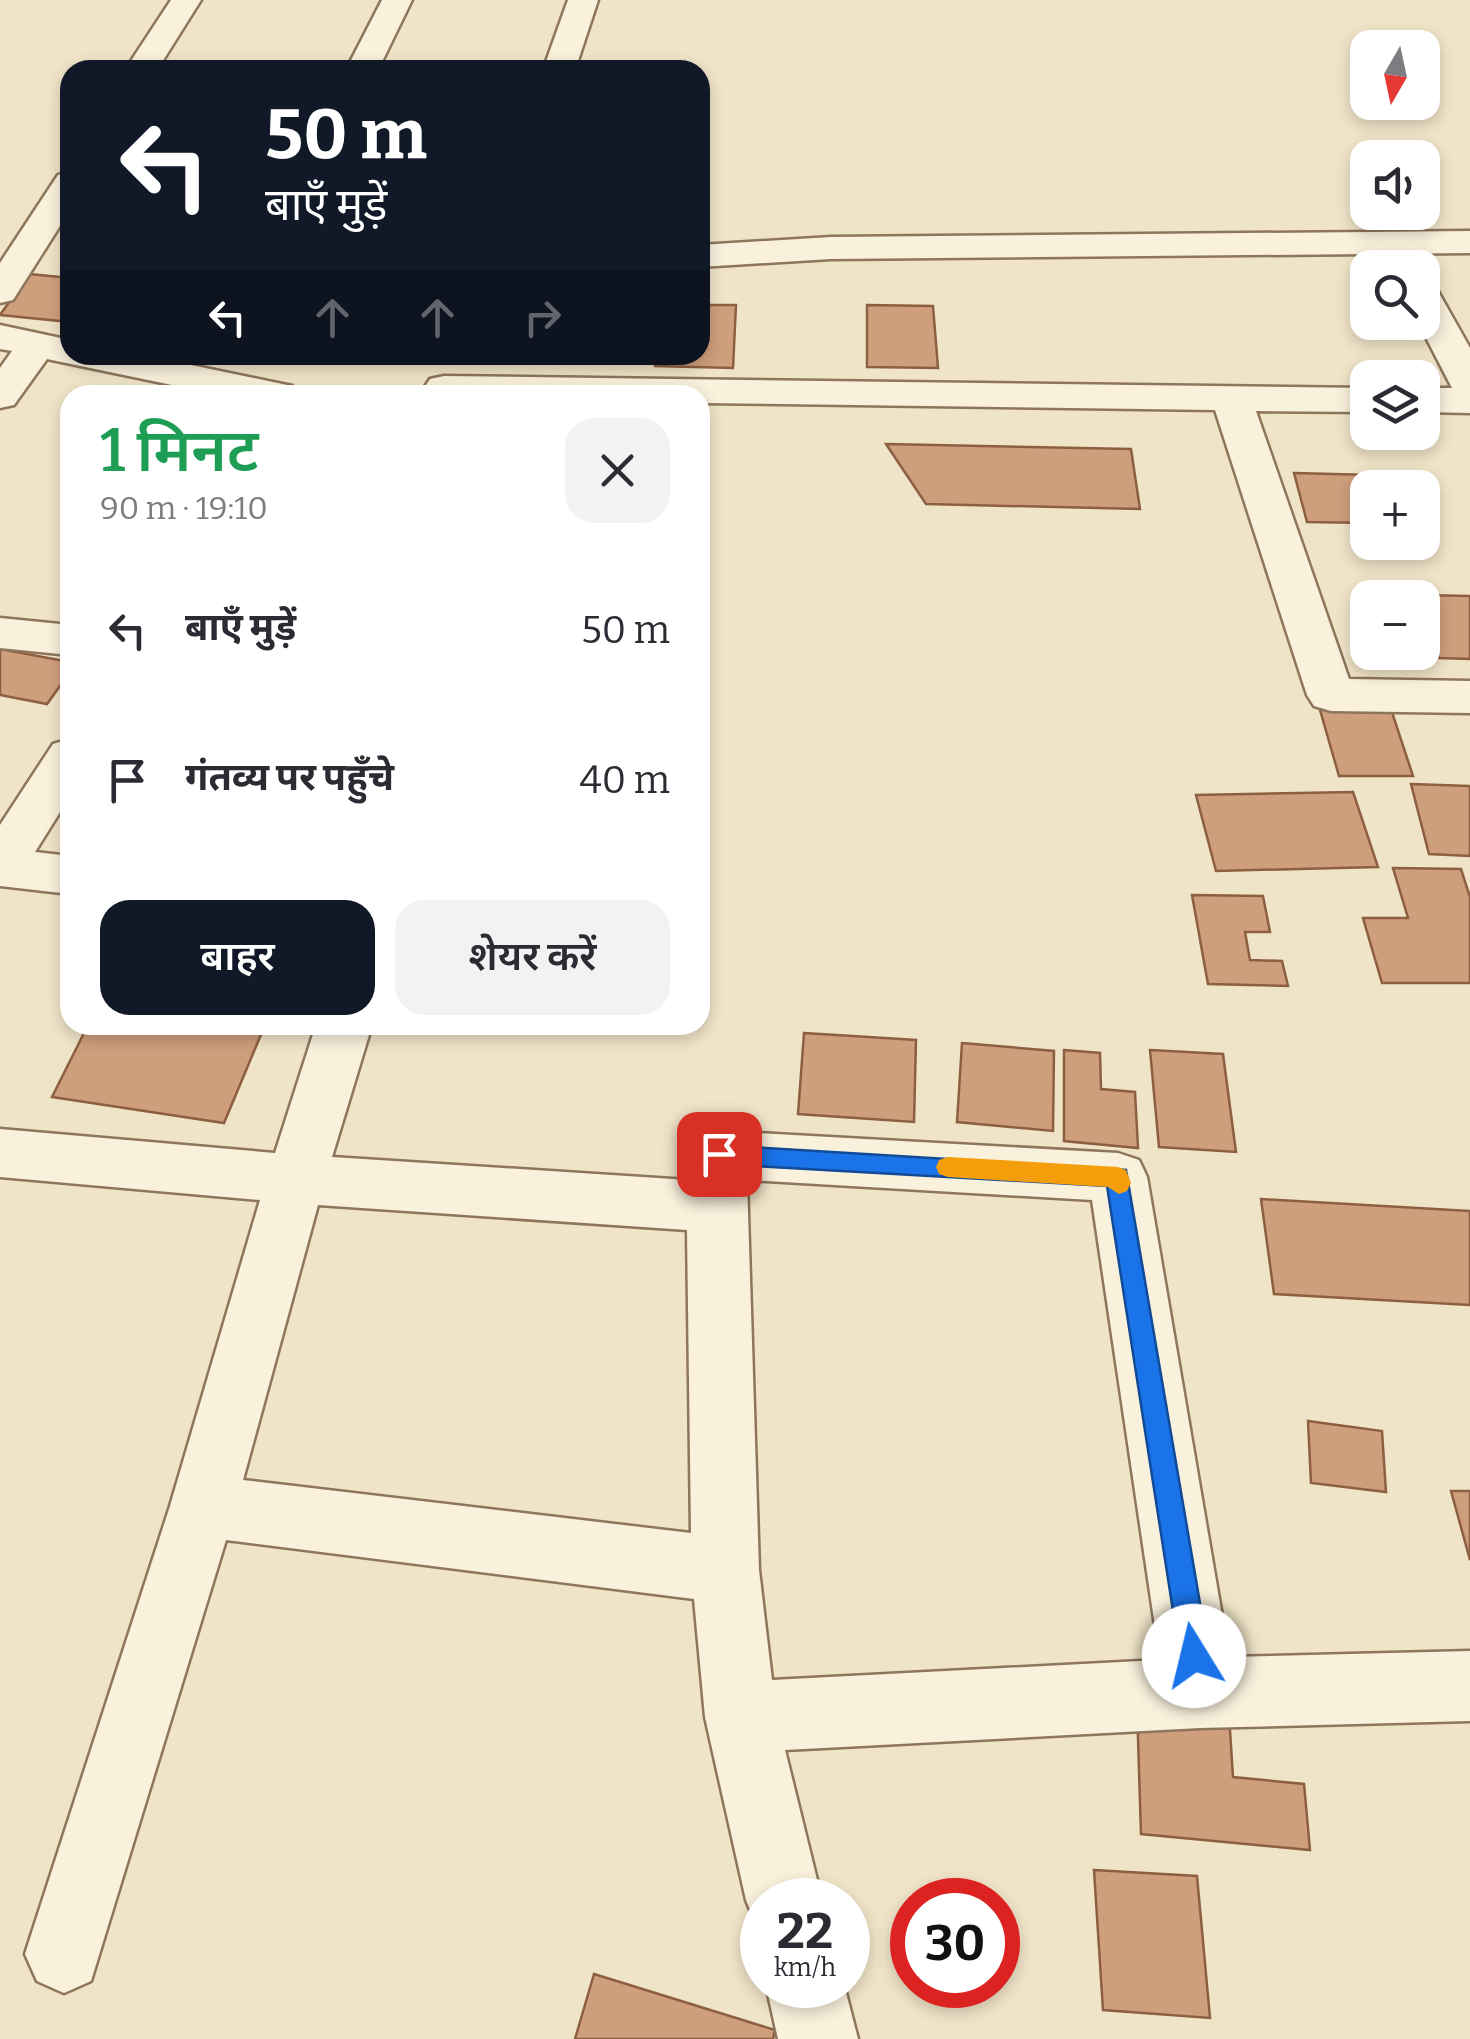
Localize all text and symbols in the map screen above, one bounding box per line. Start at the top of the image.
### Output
north arrow [1350,30,1440,120]
map controls [1350,30,1440,670]
text: 50 m [265,93,427,177]
icon: left [100,100,230,230]
button: sound [1350,140,1440,230]
text: बाएँ मुड़ें [265,178,387,232]
button: search [1350,250,1440,340]
icon: left [200,290,255,345]
icon: ahead [305,290,360,345]
icon: ahead [410,290,465,345]
icon: right [515,290,570,345]
button: layers [1350,360,1440,450]
text: 1 मिनट [100,415,258,487]
button: close [565,418,670,523]
button: + [1350,470,1440,560]
text: 90 m · 19:10 [100,489,268,527]
button: − [1350,580,1440,670]
icon: left [100,603,155,658]
text: बाएँ मुड़ें [185,604,296,650]
text: 50 m [581,607,670,653]
icon: arrive [100,753,155,808]
text: गंतव्य पर पहुँचे [185,754,394,800]
text: 40 m [580,757,670,803]
button: बाहर [100,900,375,1015]
button: शेयर करें [395,900,670,1015]
pin [677,1112,762,1197]
icon: arrive [692,1127,747,1182]
position arrow [1142,1604,1246,1708]
speed limit sign: 30 [890,1878,1020,2008]
text: 22 [777,1901,833,1961]
text: km/h [774,1953,836,1983]

